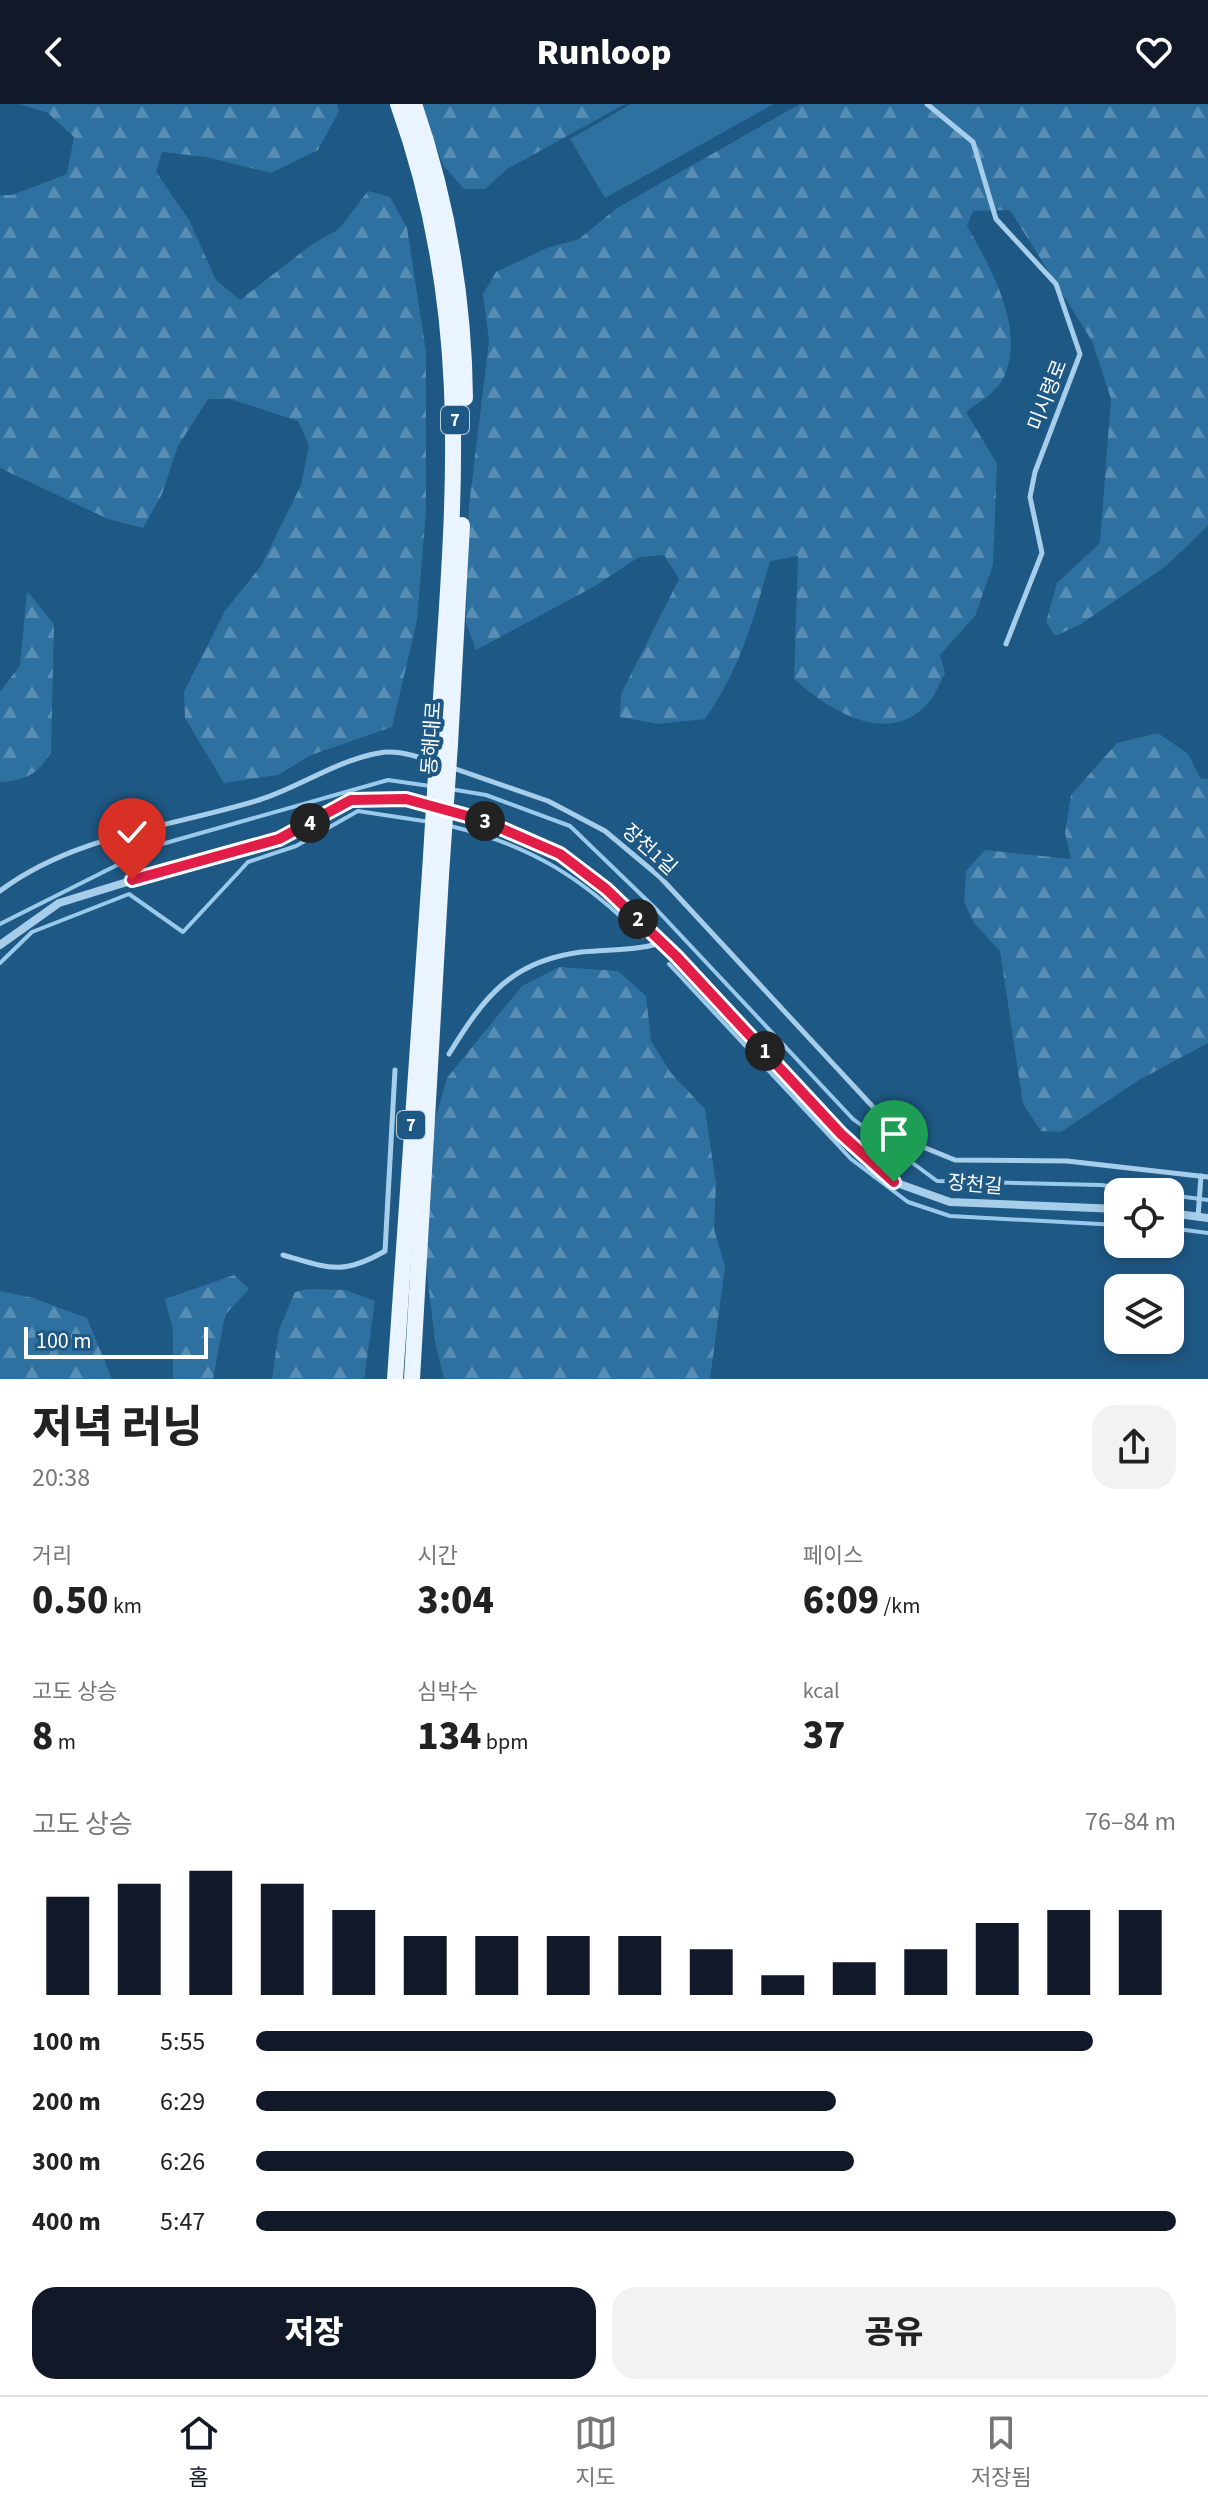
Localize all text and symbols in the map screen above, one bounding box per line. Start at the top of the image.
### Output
text: Runloop [536,27,672,78]
icon: back [32,30,76,74]
icon: heart [1132,30,1176,74]
street label: 미시령로 [1022,356,1074,435]
road number: 7 [441,406,469,434]
street label: 동해대로 [415,700,449,776]
pin [98,798,166,880]
pin: 3 [465,801,505,841]
pin: 4 [290,803,330,843]
text: 3 [479,805,491,837]
text: 4 [304,807,316,839]
icon: check [110,810,154,854]
street label: 장천1길 [616,818,683,882]
pin: 2 [618,899,658,939]
text: 2 [632,903,644,935]
pin: 1 [745,1031,785,1071]
text: 1 [759,1035,771,1067]
pin [860,1100,928,1182]
road number: 7 [397,1111,425,1139]
icon: arrive [872,1112,916,1156]
street label: 장천길 [946,1169,1004,1201]
map controls [1104,1178,1184,1354]
button: locate [1104,1178,1184,1258]
button: layers [1104,1274,1184,1354]
scale bar [24,1323,208,1359]
text: 100 m [36,1325,91,1357]
text: 저녁 러닝 [32,1397,203,1460]
button: share [1092,1405,1176,1489]
text: 20:38 [32,1459,90,1496]
text: 거리 [32,1540,72,1572]
text: 시간 [417,1540,458,1572]
text: 페이스 [803,1540,863,1572]
text: 0.50 [32,1572,108,1629]
text: 3:04 [417,1572,494,1629]
text: 6:09 [803,1572,879,1629]
text: km [108,1590,142,1622]
text: /km [879,1590,920,1622]
text: kcal [803,1675,840,1707]
text: 고도 상승 [32,1676,117,1708]
text: 심박수 [417,1676,478,1708]
text: 37 [803,1707,845,1764]
text: 8 [32,1708,53,1765]
text: 134 [417,1708,481,1765]
text: m [53,1726,76,1758]
text: bpm [481,1726,528,1758]
text: 76–84 m [1085,1803,1176,1840]
text: 고도 상승 [32,1806,133,1843]
text: 100 m [32,2023,101,2060]
text: 5:55 [160,2023,205,2060]
text: 200 m [32,2083,101,2120]
text: 6:29 [160,2083,205,2120]
text: 300 m [32,2143,101,2180]
text: 6:26 [160,2143,205,2180]
text: 400 m [32,2203,101,2240]
text: 5:47 [160,2203,205,2240]
button: 저장 [32,2287,596,2379]
button: 공유 [612,2287,1176,2379]
tab: 홈 [177,2411,221,2494]
tab: 지도 [574,2411,618,2494]
tab: 저장됨 [971,2411,1031,2494]

